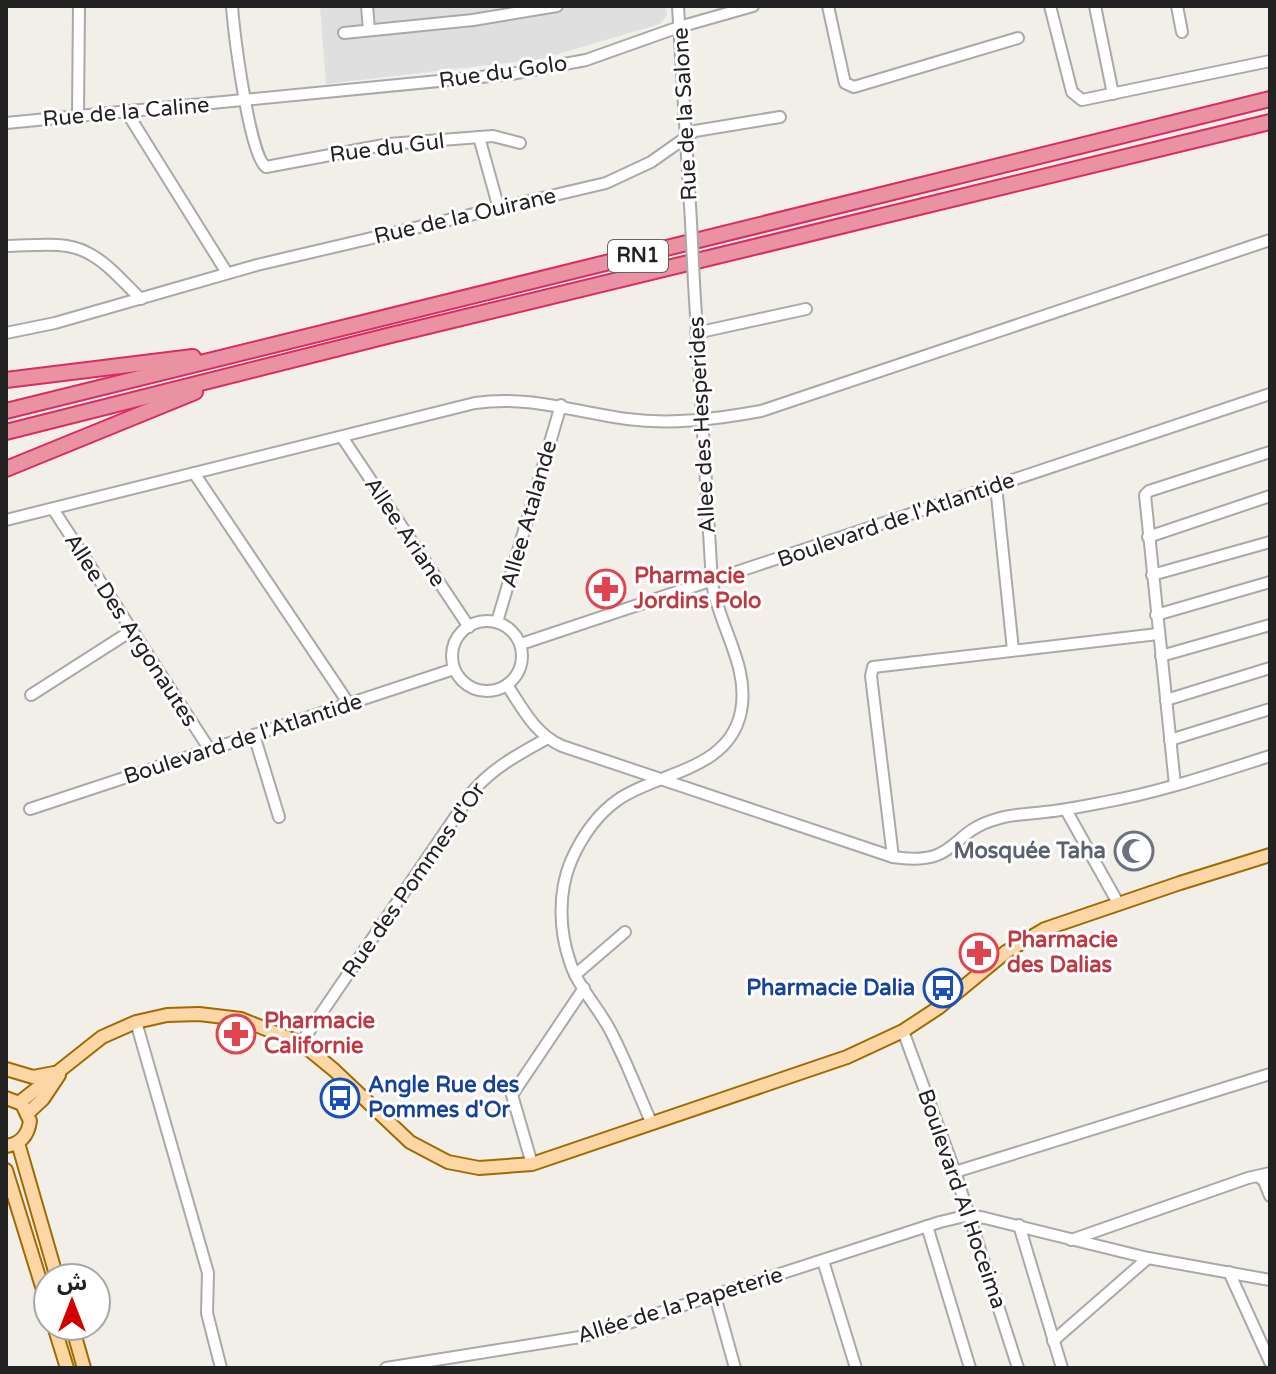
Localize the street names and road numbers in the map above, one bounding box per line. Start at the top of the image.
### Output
street label: Rue de la Salone [667,27,703,201]
street label: Rue du Golo [437,50,569,94]
street label: Rue de la Caline [42,92,210,132]
street label: Rue du Gul [328,128,446,168]
street label: Rue de la Ouirane [371,182,559,250]
road number: RN1 [608,240,668,272]
street label: Allee des Hesperides [683,316,721,534]
street label: Allee Atalande [496,437,562,591]
street label: Boulevard de l'Atlantide [774,467,1018,573]
street label: Allee Ariane [359,472,451,592]
street label: Allee Des Argonautes [59,529,203,731]
street label: Boulevard de l'Atlantide [120,688,366,790]
street label: Rue des Pommes d'Or [337,777,491,982]
street label: Boulevard Al Hoceima [912,1086,1012,1312]
street label: Allée de la Papeterie [574,1261,786,1349]

